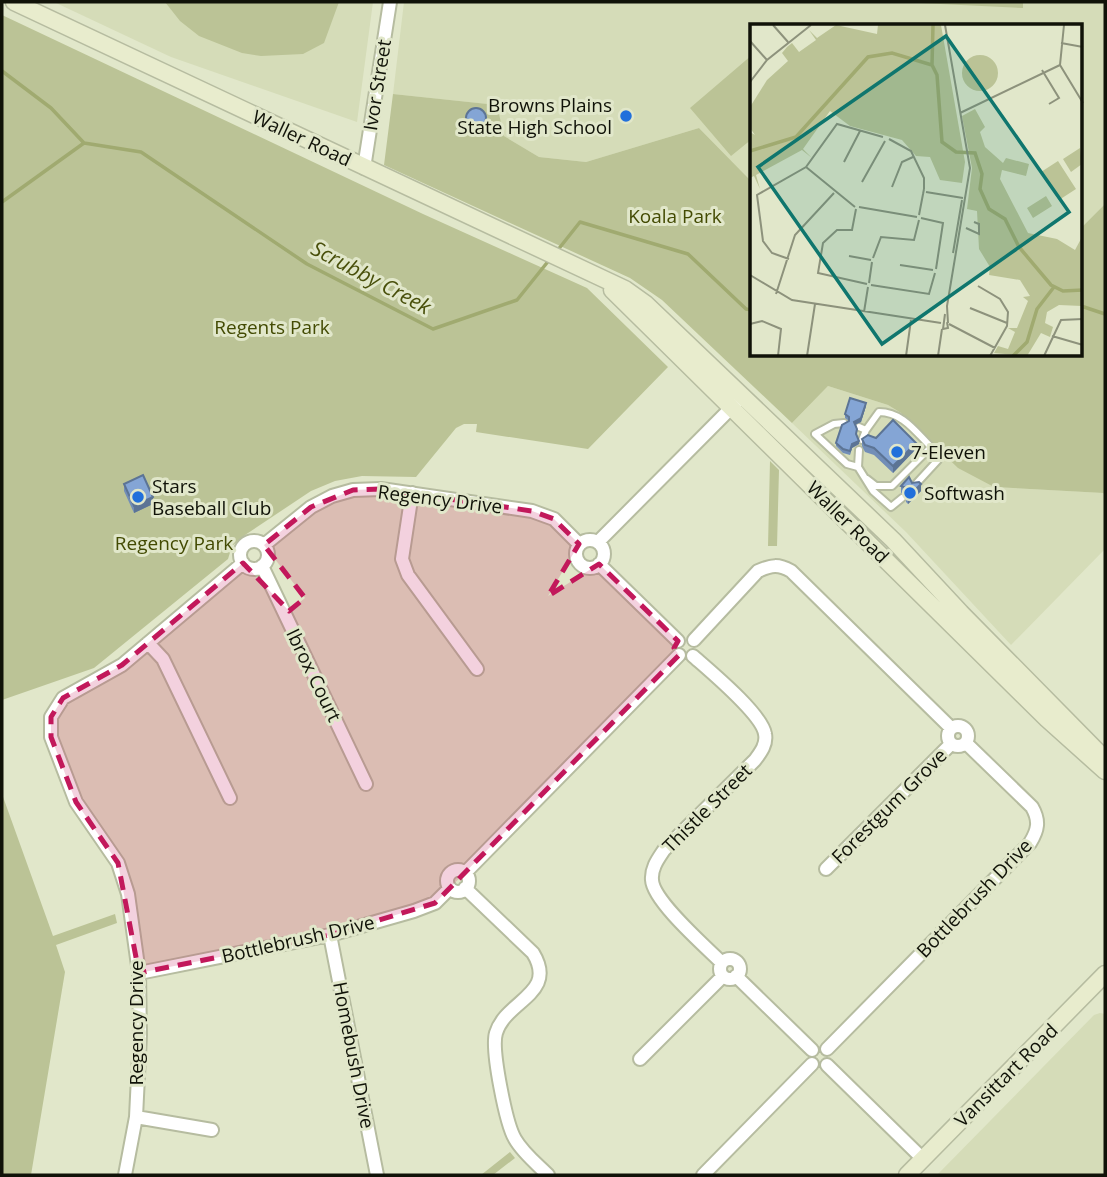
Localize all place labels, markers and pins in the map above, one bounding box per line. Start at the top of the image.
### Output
place label: Browns Plains State High School [457,92,612,140]
marker: Browns Plains State High School [618,108,634,124]
place label: 7-Eleven [911,439,986,465]
marker: 7-Eleven [889,444,905,460]
place label: Stars Baseball Club [152,473,271,521]
place label: Softwash [924,480,1005,506]
marker: Softwash [902,485,918,501]
marker: Stars Baseball Club [130,489,146,505]

